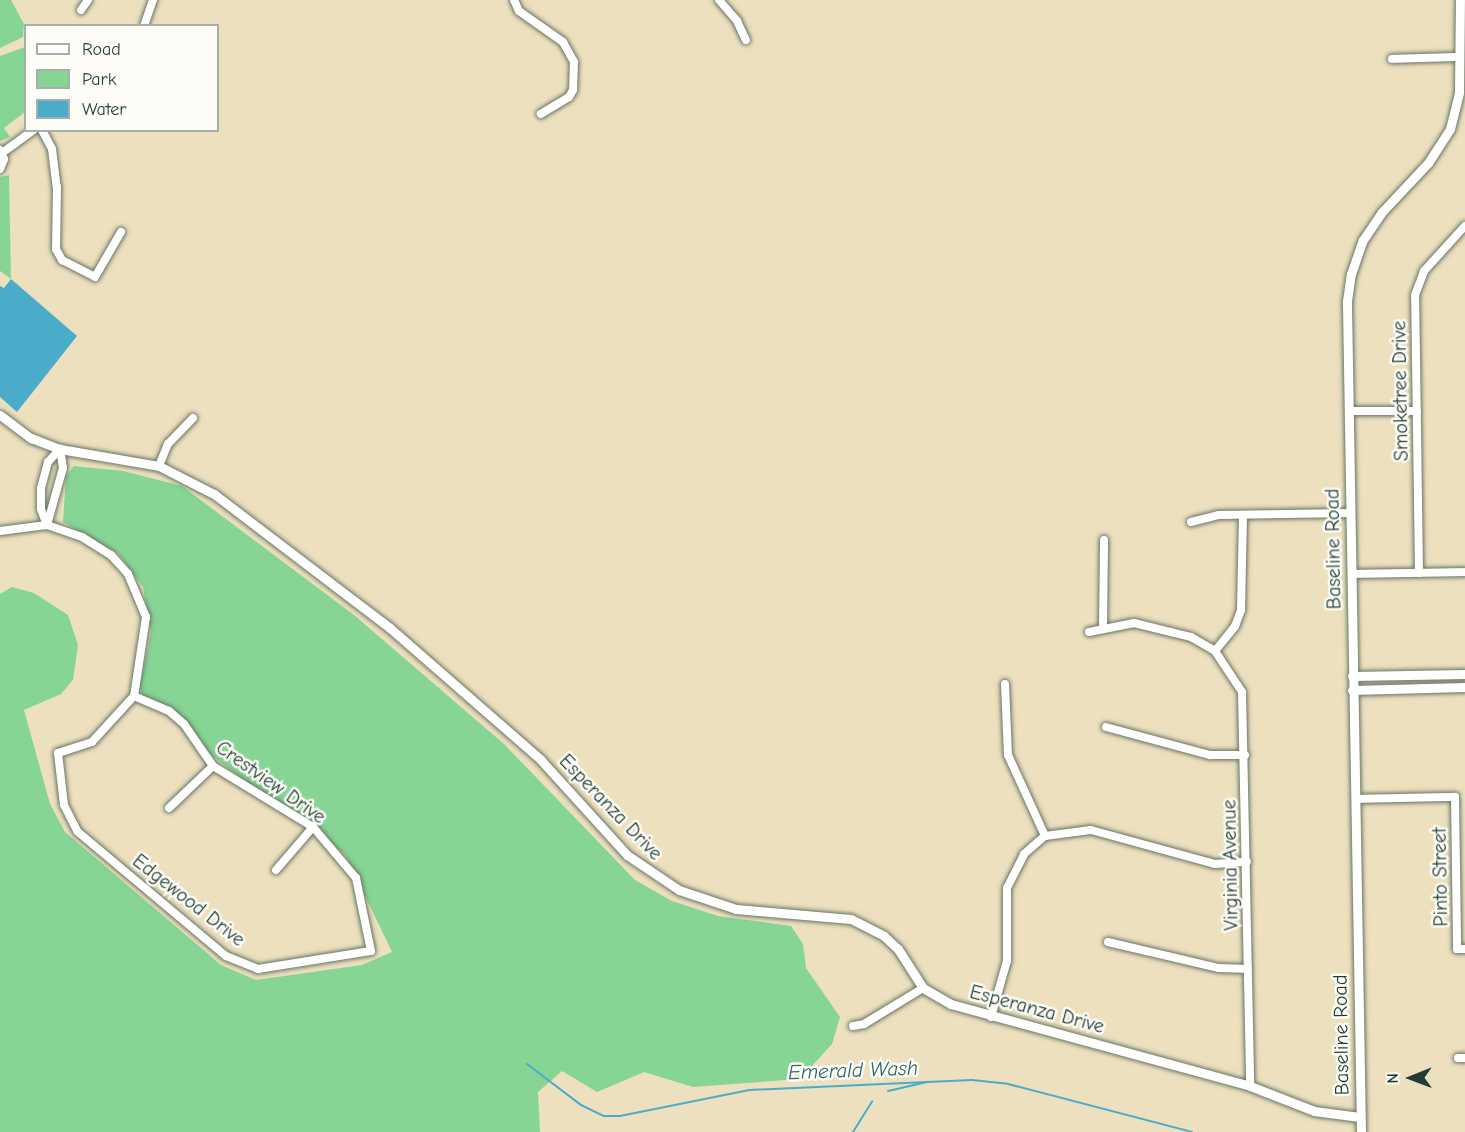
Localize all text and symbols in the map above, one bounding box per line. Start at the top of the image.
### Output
legend [24,24,219,132]
text: Road [82,39,121,60]
text: Park [82,69,116,90]
text: Water [82,99,126,120]
street label: Smoketree Drive [1387,321,1413,461]
street label: Baseline Road [1320,488,1346,610]
street label: Crestview Drive [211,735,331,829]
street label: Esperanza Drive [554,749,668,865]
street label: Virginia Avenue [1217,799,1243,931]
street label: Pinto Street [1427,827,1453,927]
street label: Edgewood Drive [128,849,250,951]
street label: Baseline Road [1328,974,1354,1096]
street label: Esperanza Drive [967,980,1107,1038]
north arrow [1381,1048,1441,1108]
water label: Emerald Wash [788,1055,918,1085]
text: N [1384,1073,1402,1084]

